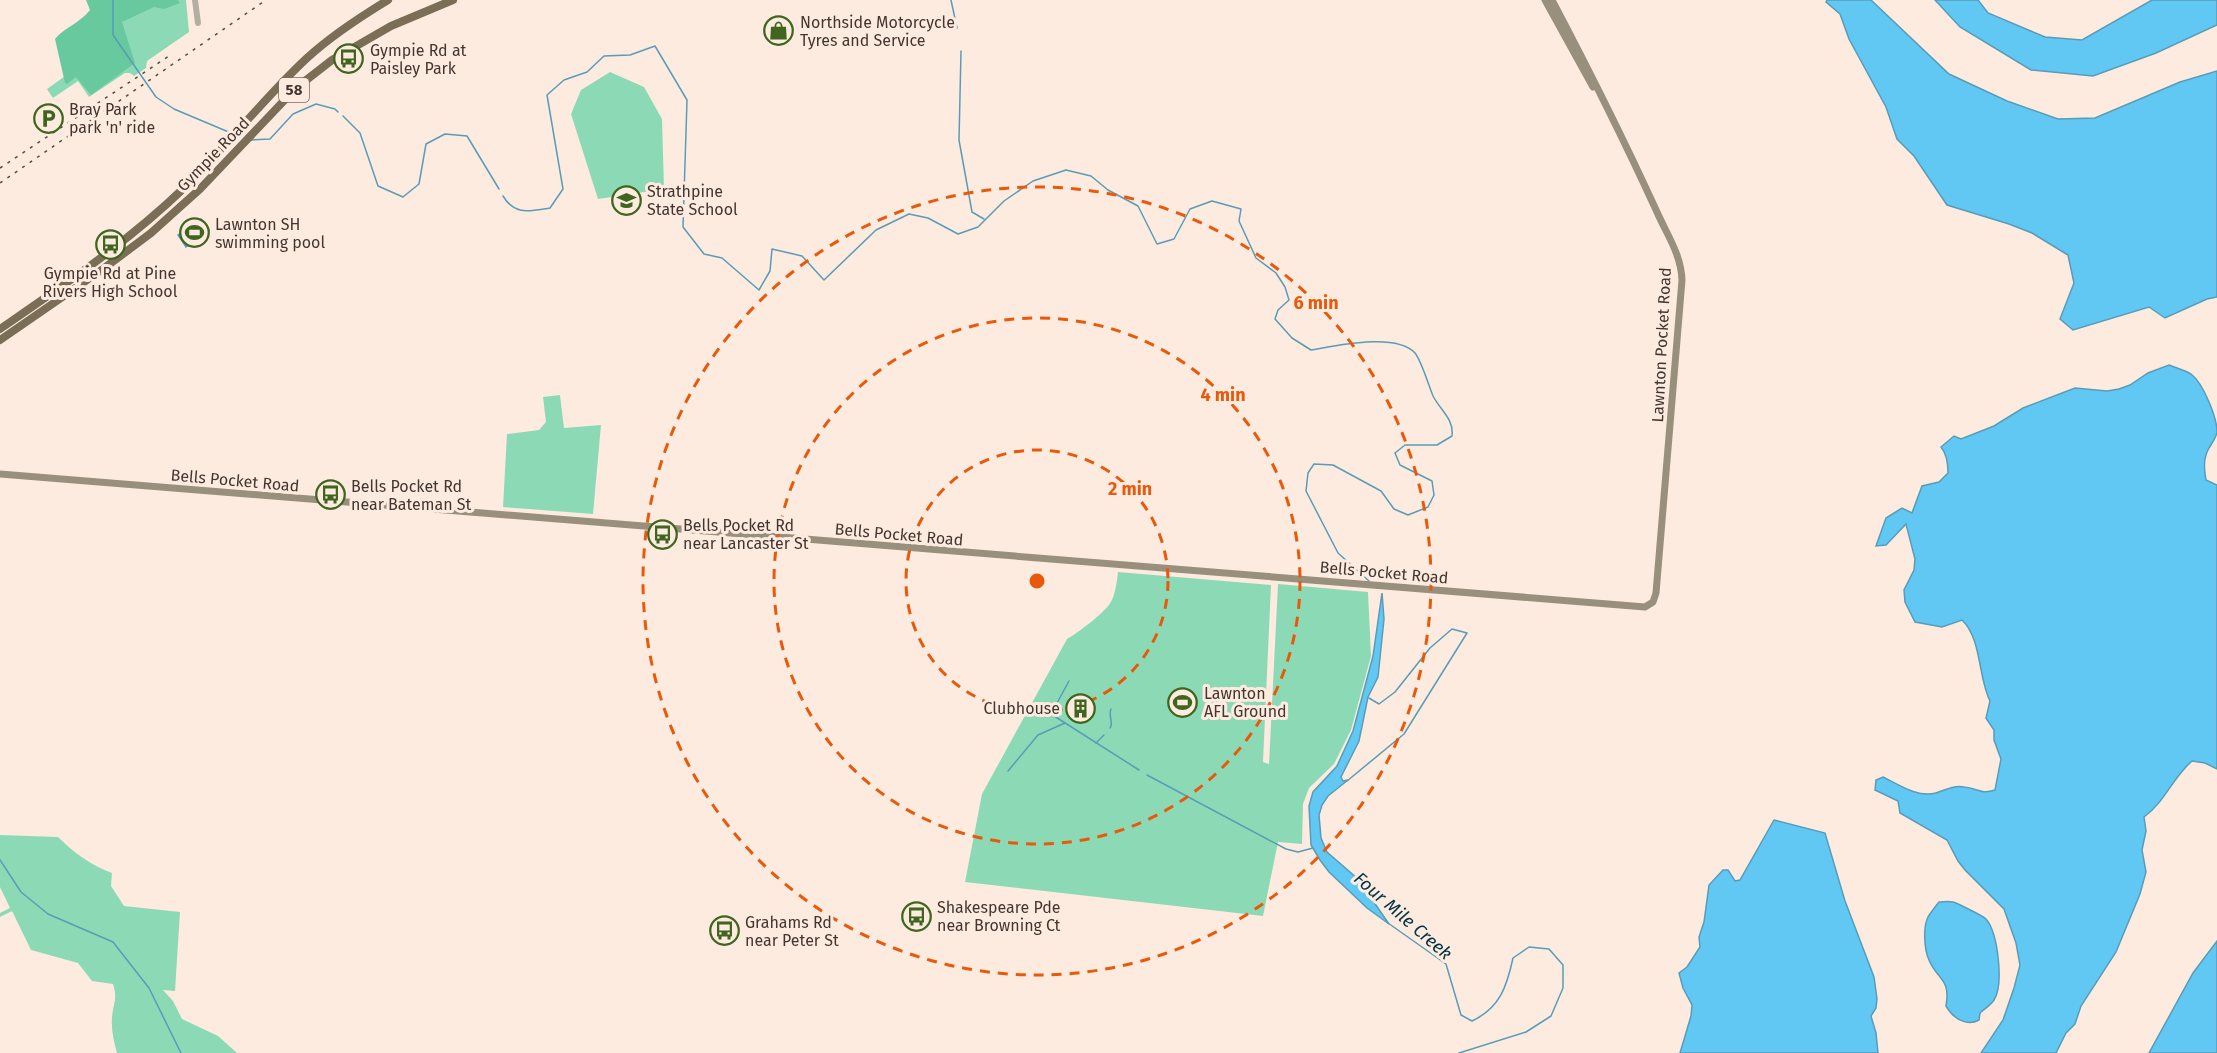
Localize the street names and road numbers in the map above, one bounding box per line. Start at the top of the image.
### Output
road number: 58 [279,78,309,102]
street label: Gympie Road [173,113,253,195]
street label: Lawnton Pocket Road [1648,267,1675,423]
street label: Bells Pocket Road [170,465,300,496]
street label: Bells Pocket Road [834,519,964,550]
street label: Bells Pocket Road [1319,557,1449,588]

